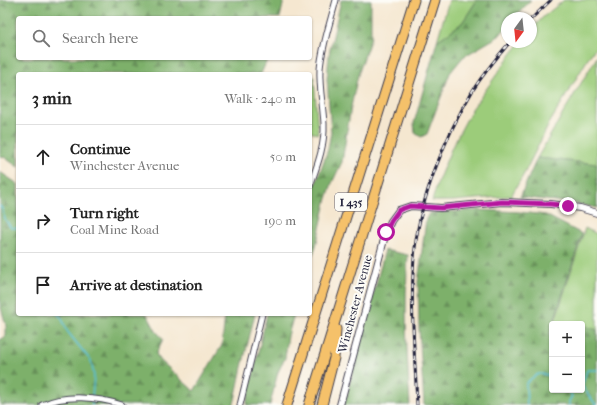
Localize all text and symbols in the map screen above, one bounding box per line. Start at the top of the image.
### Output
north arrow [501,12,537,48]
search box [16,16,312,60]
icon: search [30,27,52,49]
text: Search here [62,29,138,47]
text: 3 min [32,88,72,108]
text: Walk · 240 m [224,91,296,106]
text: Continue [70,140,130,158]
icon: ahead [32,146,54,168]
text: 50 m [270,149,296,164]
text: Winchester Avenue [70,158,180,173]
road number: I 435 [335,193,367,211]
route end [559,197,577,215]
text: Turn right [70,204,139,222]
icon: right [32,210,54,232]
text: 190 m [264,213,296,228]
text: Coal Mine Road [70,222,159,237]
route start [377,223,395,241]
street label: Winchester Avenue [335,253,375,356]
icon: arrive [32,274,54,296]
text: Arrive at destination [70,276,202,294]
map controls [549,321,585,393]
button: + [549,321,585,357]
button: − [549,357,585,393]

